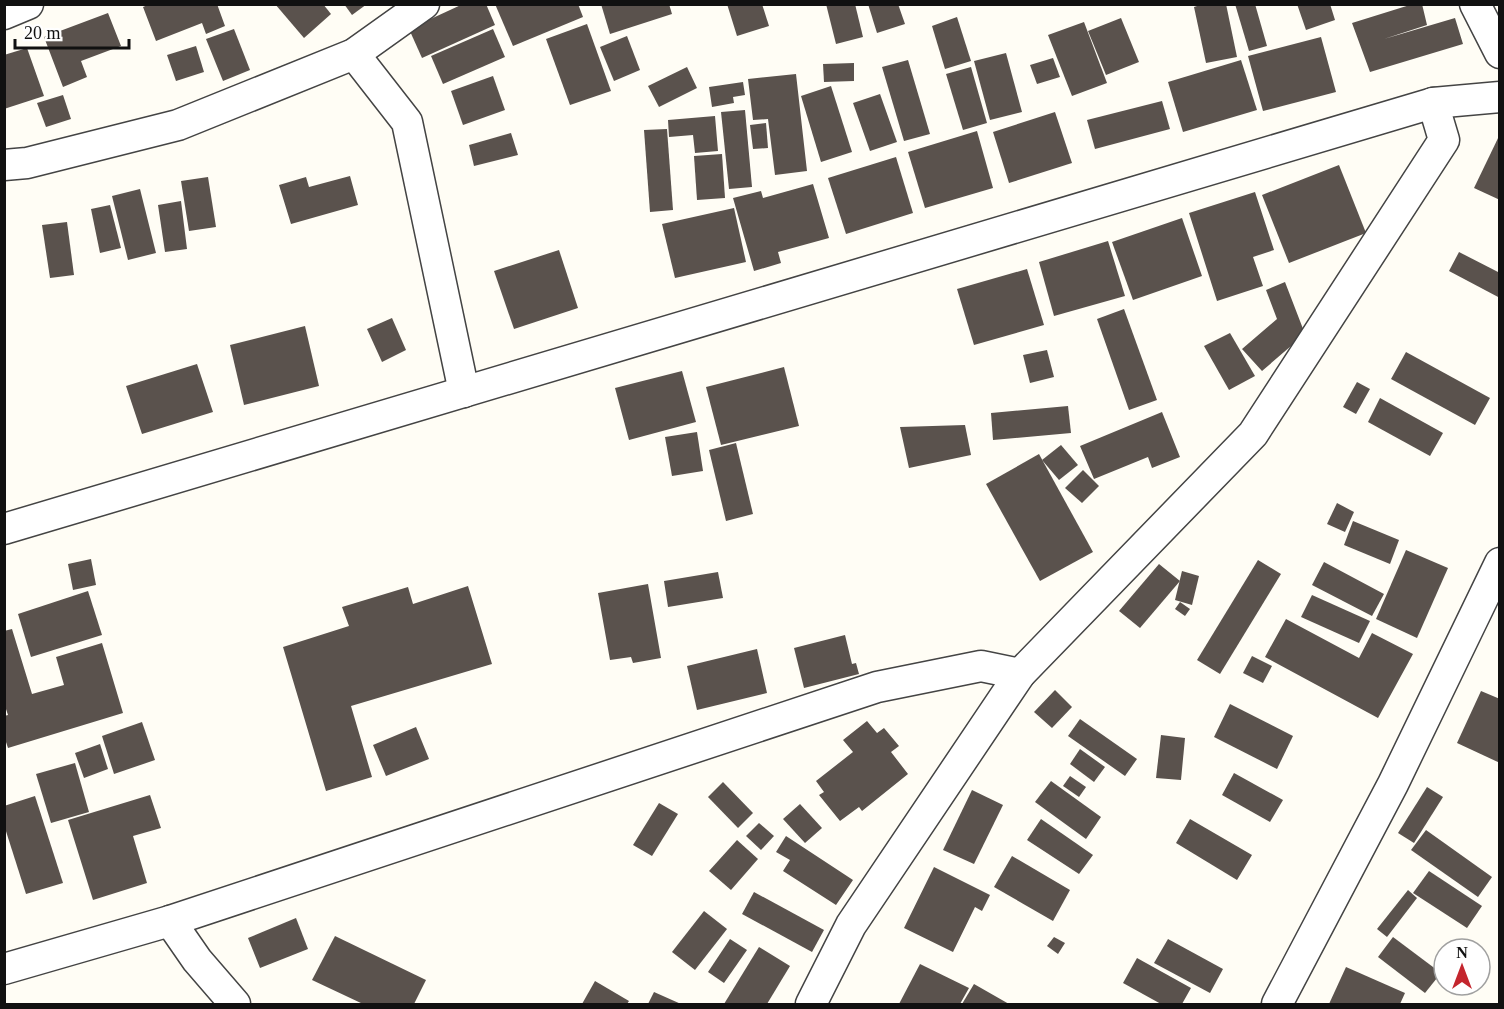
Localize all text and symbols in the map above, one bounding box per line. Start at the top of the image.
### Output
scale bar [15,12,129,50]
text: 20 m [24,23,61,43]
north arrow [1432,937,1492,997]
text: N [1456,944,1468,961]

